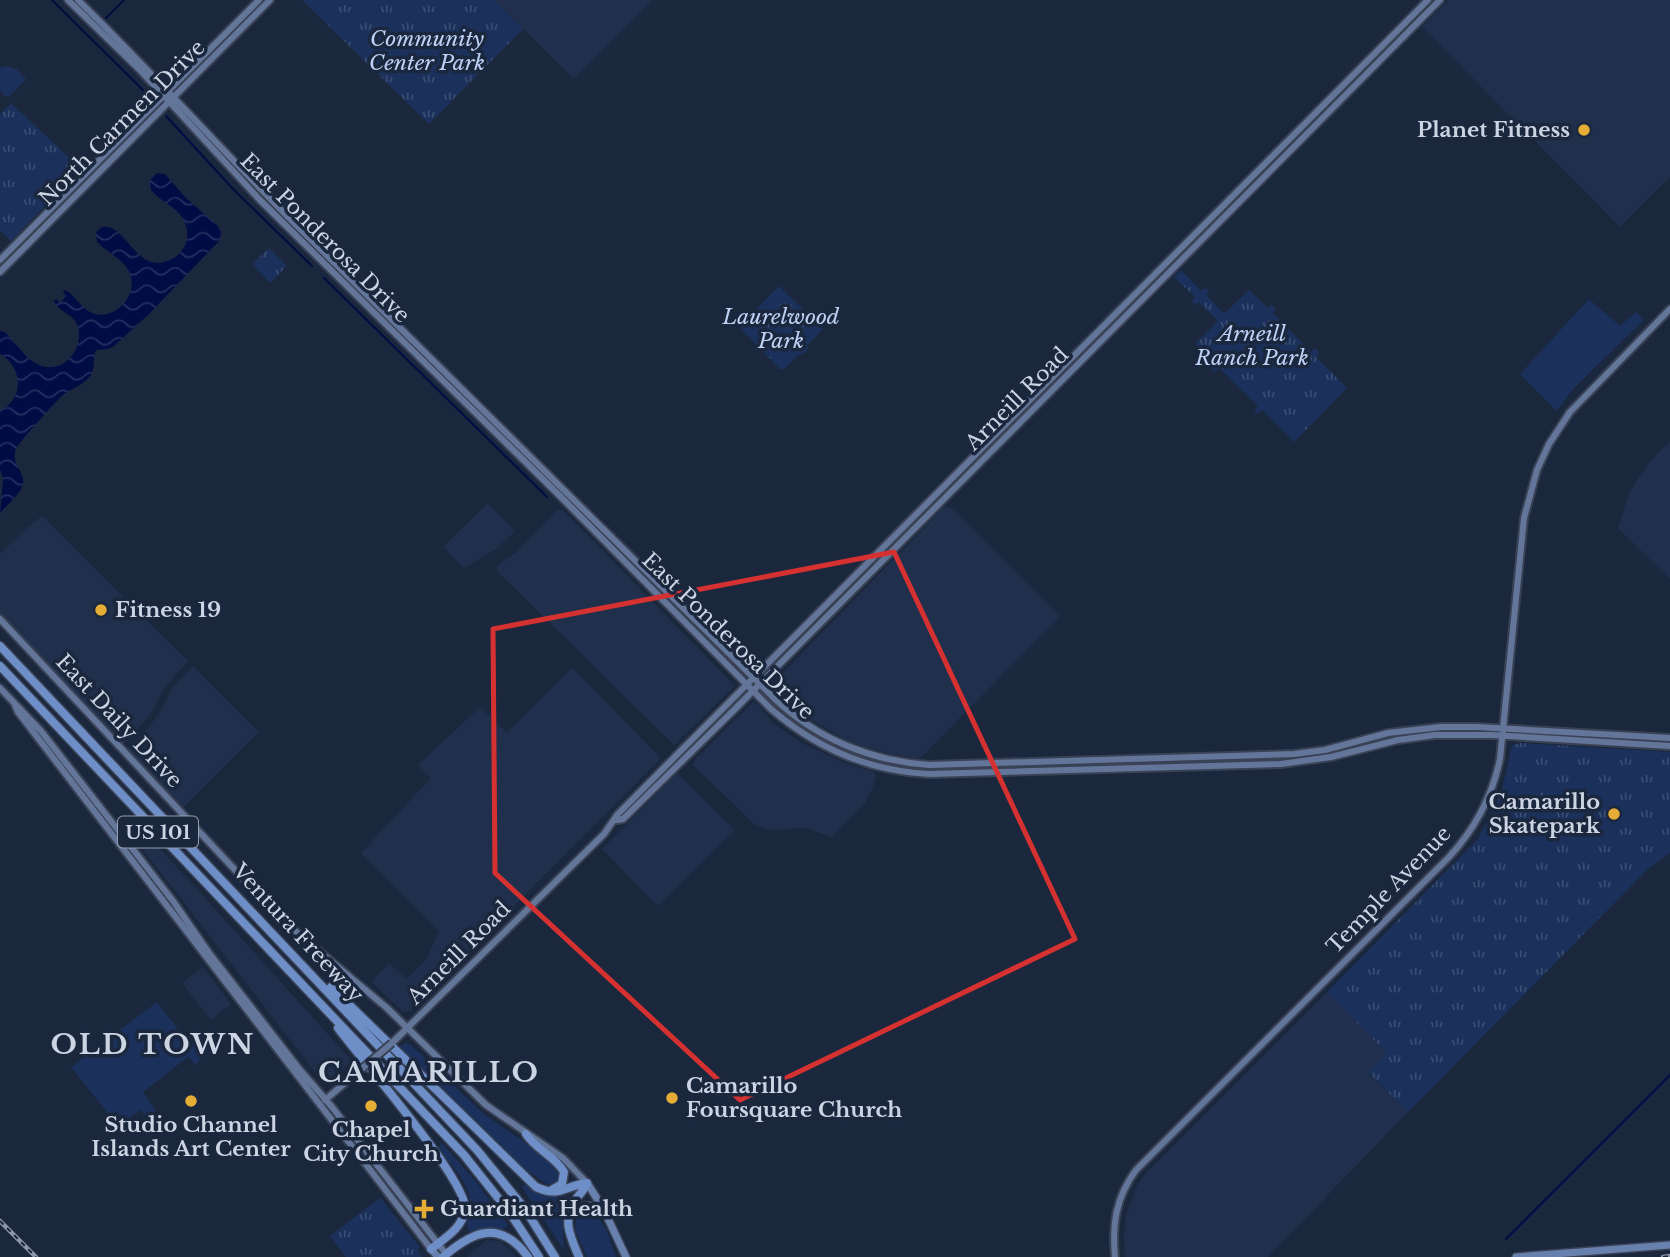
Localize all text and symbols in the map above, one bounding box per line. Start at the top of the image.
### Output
park label: Community Center Park [369,26,485,76]
street label: North Carmen Drive [34,35,210,211]
place label: Planet Fitness [1417,117,1570,143]
marker: Planet Fitness [1576,122,1592,138]
street label: East Ponderosa Drive [235,148,415,328]
park label: Laurelwood Park [722,304,840,354]
park label: Arneill Ranch Park [1194,321,1309,371]
street label: Arneill Road [959,342,1074,457]
street label: East Ponderosa Drive [637,547,819,725]
place label: Fitness 19 [115,597,221,623]
marker: Fitness 19 [93,602,109,618]
street label: East Daily Drive [50,649,188,793]
place label: Camarillo Skatepark [1489,789,1601,839]
marker: Camarillo Skatepark [1606,806,1622,822]
road number: US 101 [118,817,198,848]
street label: Temple Avenue [1321,821,1457,959]
street label: Ventura Freeway [226,857,369,1008]
street label: Arneill Road [401,896,516,1011]
district label: OLD TOWN [51,1027,255,1062]
district label: CAMARILLO [318,1055,540,1090]
place label: Camarillo Foursquare Church [686,1073,902,1123]
marker: Camarillo Foursquare Church [664,1090,680,1106]
marker: Studio Channel Islands Art Center [183,1093,199,1109]
marker: Chapel City Church [363,1098,379,1114]
place label: Studio Channel Islands Art Center [91,1112,291,1162]
place label: Chapel City Church [303,1117,439,1167]
place label: Guardiant Health [440,1196,633,1222]
marker: Guardiant Health [414,1199,434,1219]

